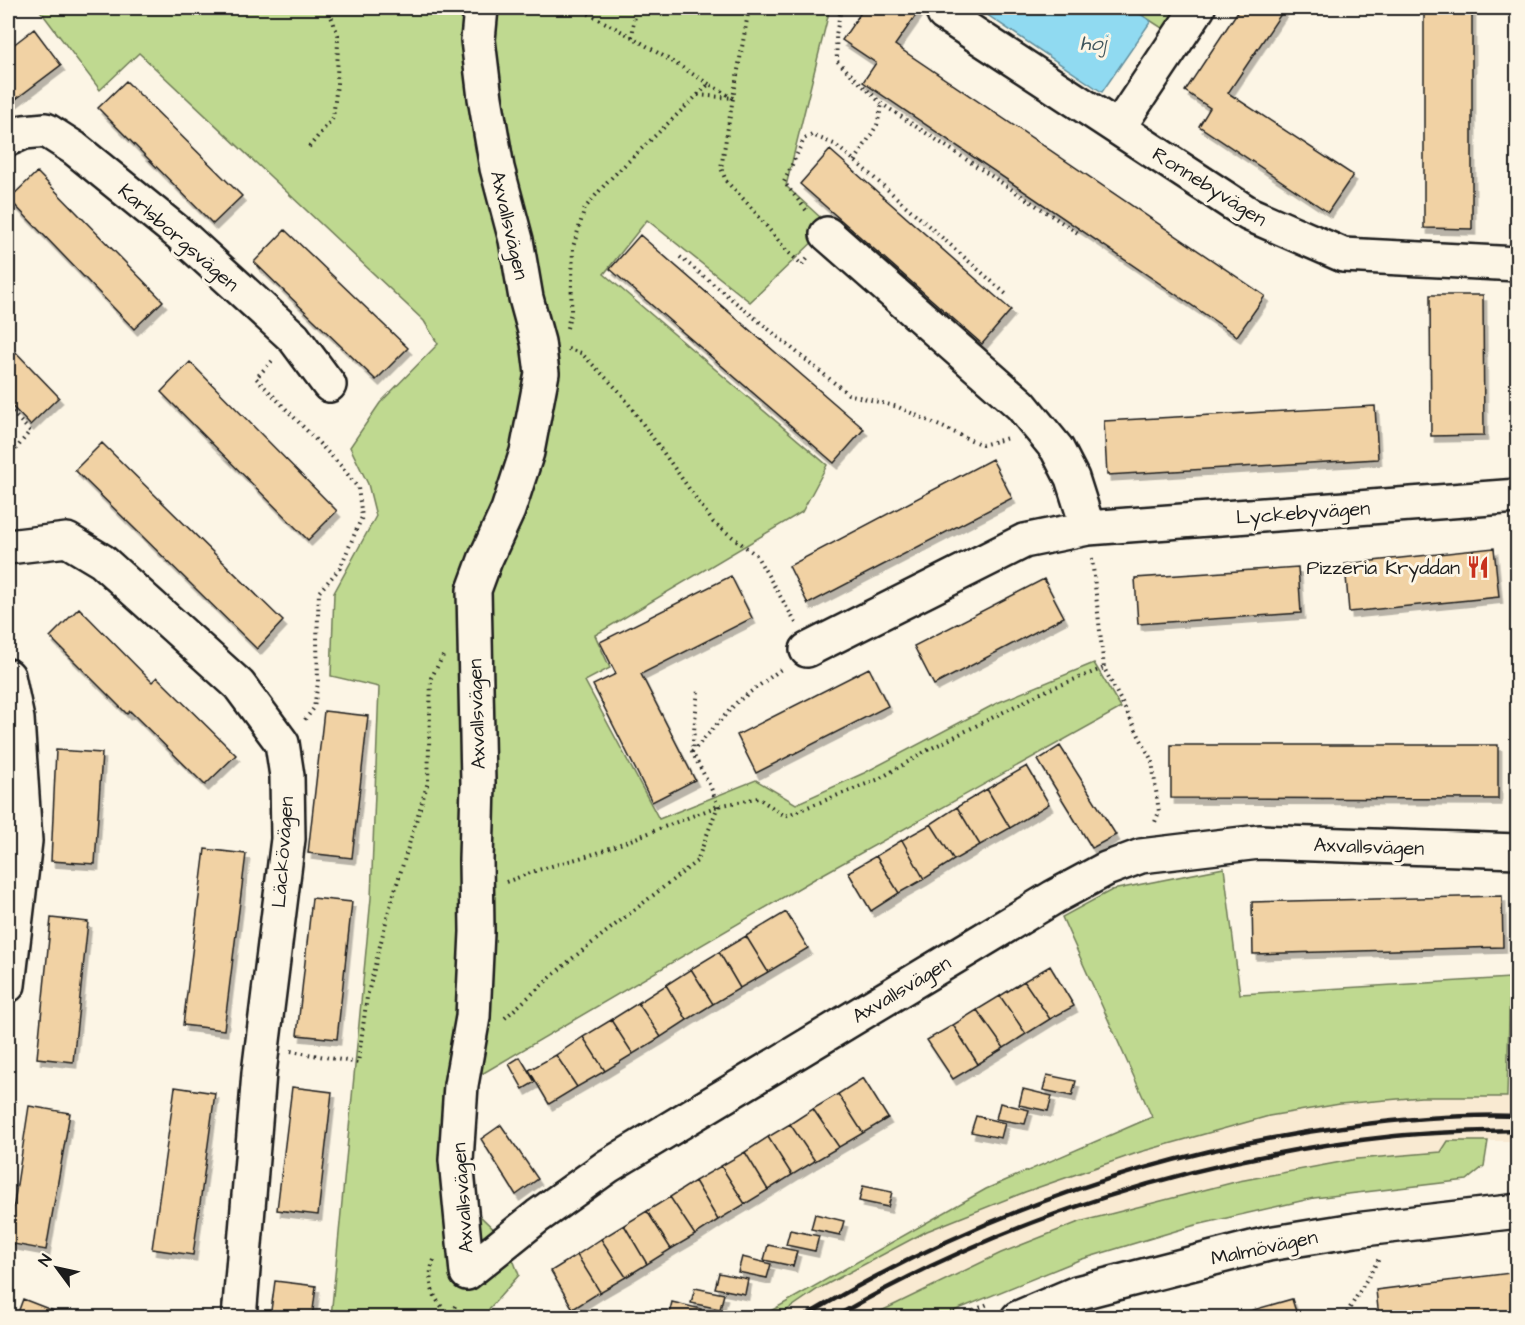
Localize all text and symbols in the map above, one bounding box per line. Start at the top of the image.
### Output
water label: hoj [1080,29,1109,58]
street label: Ronnebyvägen [1146,140,1272,234]
street label: Axvallsvägen [482,168,535,283]
street label: Karlsborgsvägen [111,177,245,299]
street label: Lyckebyvägen [1235,494,1371,533]
place label: Pizzeria Kryddan [1307,554,1460,583]
restaurant icon: Pizzeria Kryddan [1465,554,1491,580]
street label: Axvallsvägen [461,658,494,770]
street label: Läckövägen [265,795,302,909]
street label: Axvallsvägen [1313,831,1425,864]
street label: Axvallsvägen [847,949,957,1031]
street label: Axvallsvägen [445,1142,482,1254]
street label: Malmövägen [1208,1223,1320,1274]
north arrow [27,1238,87,1298]
text: N [33,1250,57,1271]

